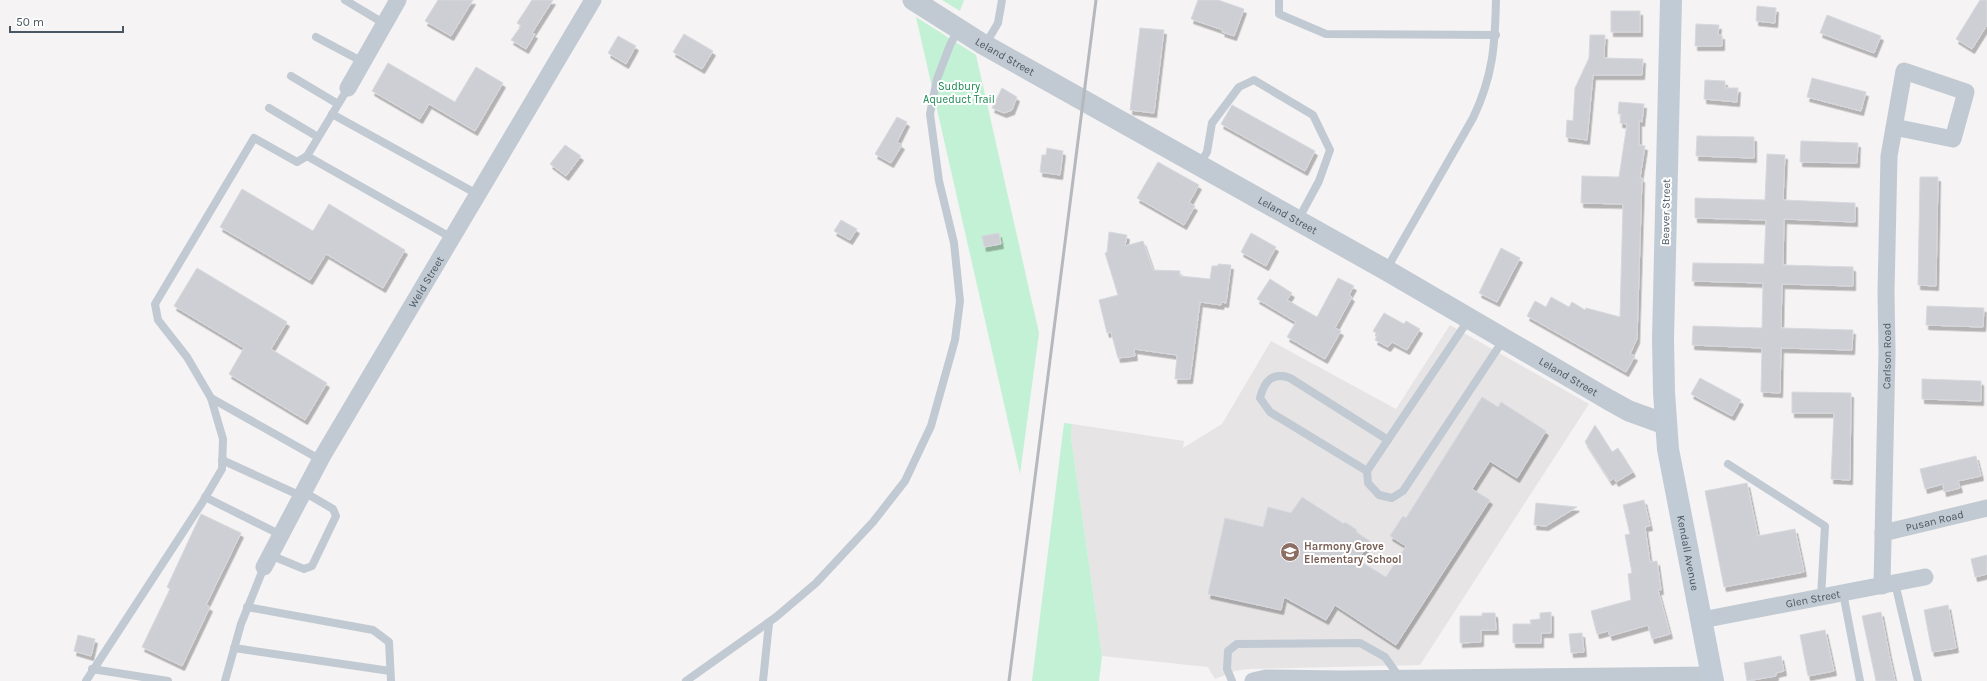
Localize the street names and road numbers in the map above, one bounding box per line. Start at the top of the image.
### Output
street label: Leland Street [973,35,1037,78]
street label: Beaver Street [1659,179,1673,245]
street label: Leland Street [1256,193,1320,237]
street label: Weld Street [406,254,446,310]
street label: Carlson Road [1880,323,1894,389]
street label: Leland Street [1537,354,1600,399]
street label: Pusan Road [1904,507,1965,534]
street label: Kendall Avenue [1674,514,1702,592]
street label: Glen Street [1785,587,1841,610]

